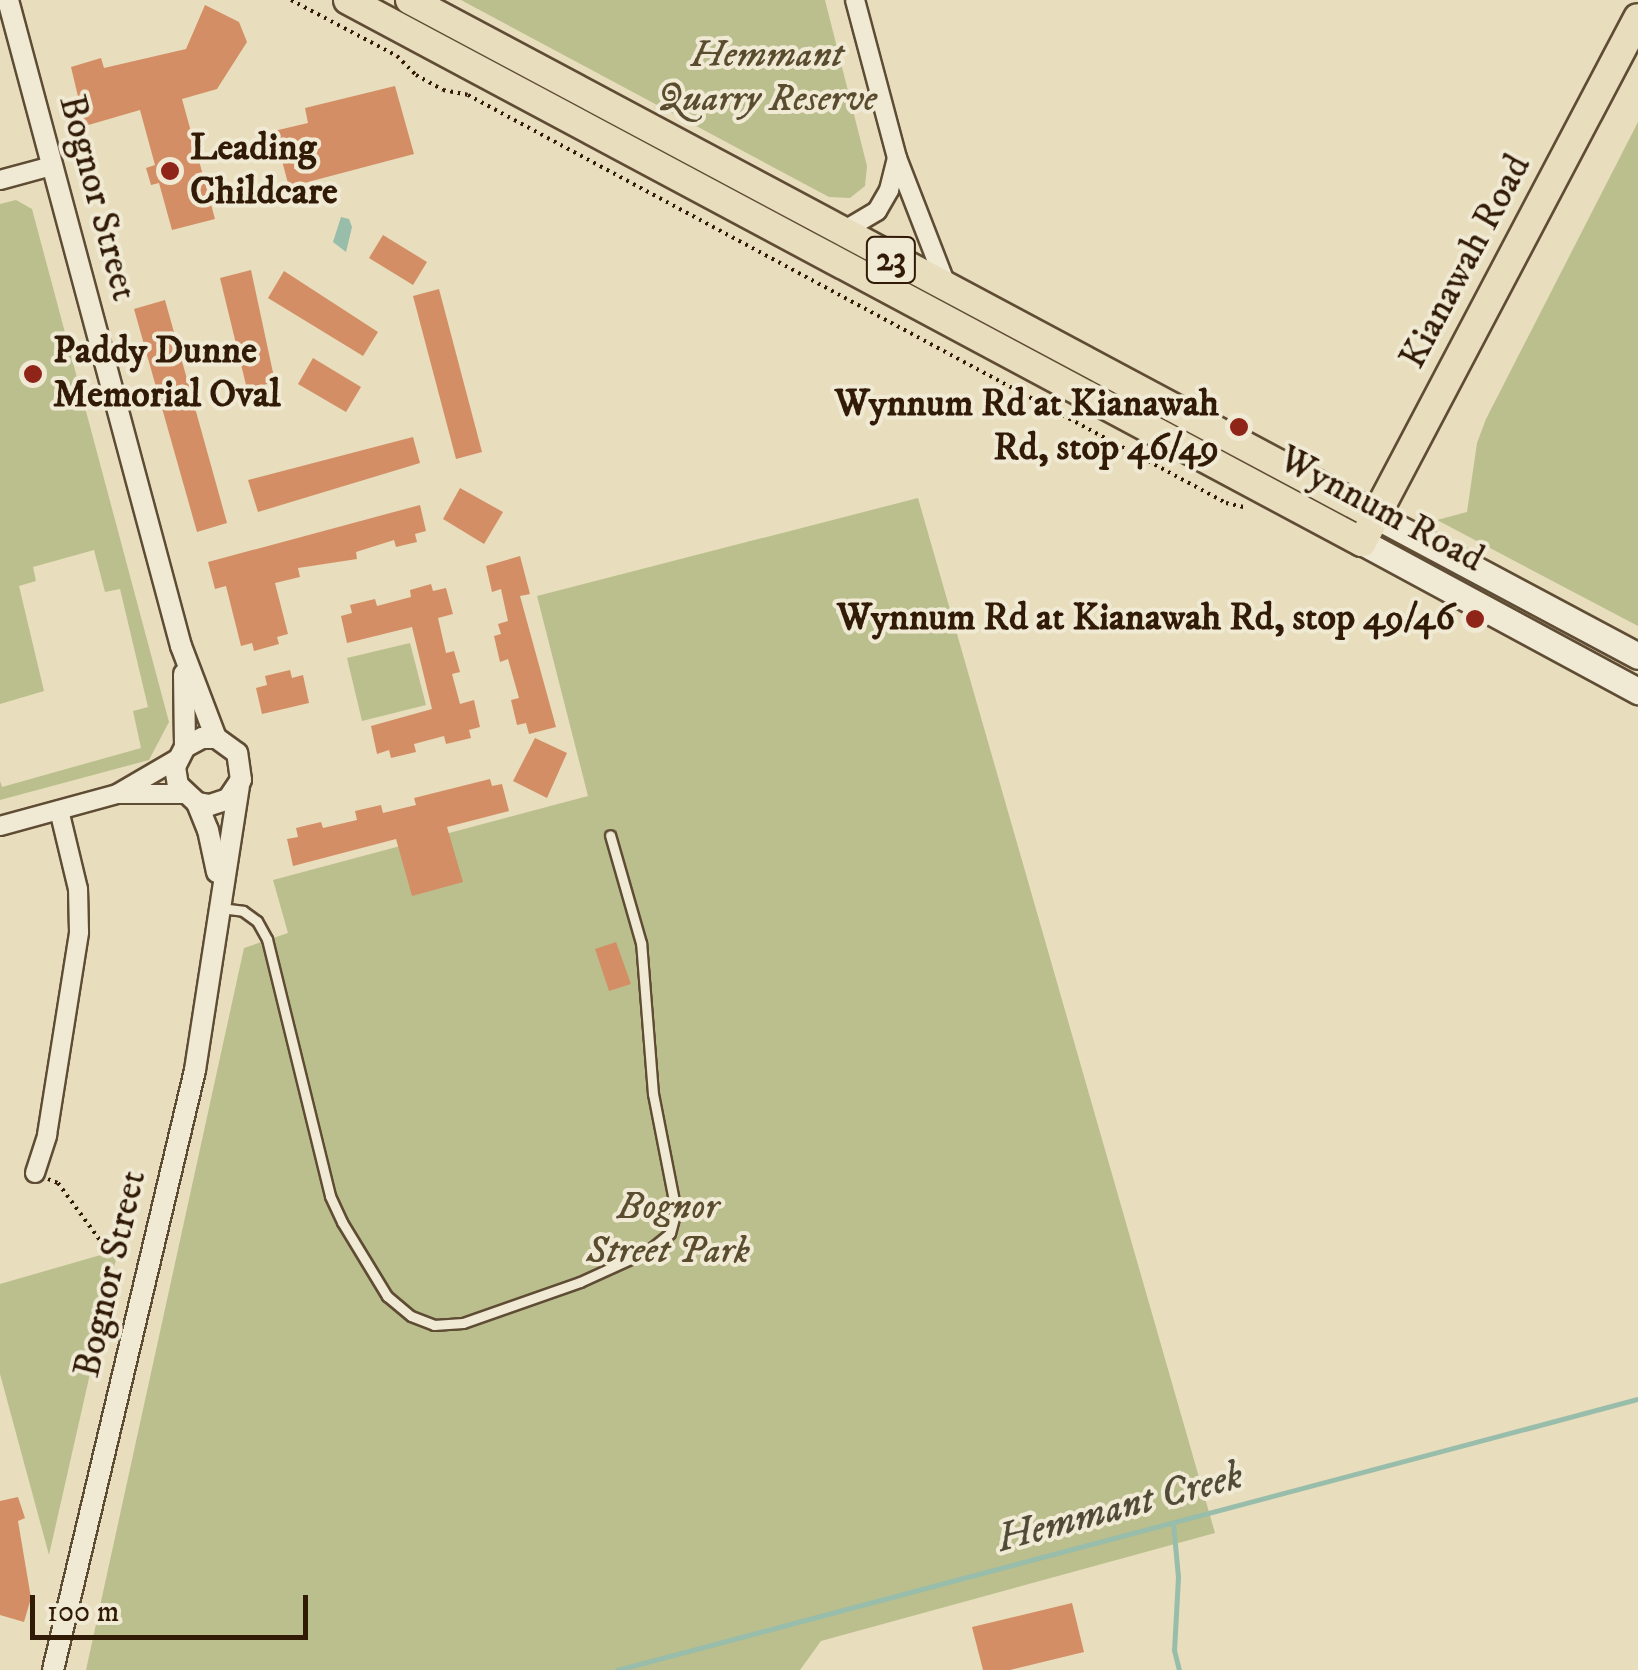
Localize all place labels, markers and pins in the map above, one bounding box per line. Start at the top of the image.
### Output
place label: Leading Childcare [190,126,338,215]
marker: Leading Childcare [159,160,181,182]
place label: Paddy Dunne Memorial Oval [53,329,281,418]
marker: Paddy Dunne Memorial Oval [22,363,44,385]
place label: Wynnum Rd at Kianawah Rd, stop 46/49 [835,382,1219,472]
marker: Wynnum Rd at Kianawah Rd, stop 46/49 [1228,416,1250,438]
place label: Wynnum Rd at Kianawah Rd, stop 49/46 [837,596,1455,642]
marker: Wynnum Rd at Kianawah Rd, stop 49/46 [1464,608,1486,630]

